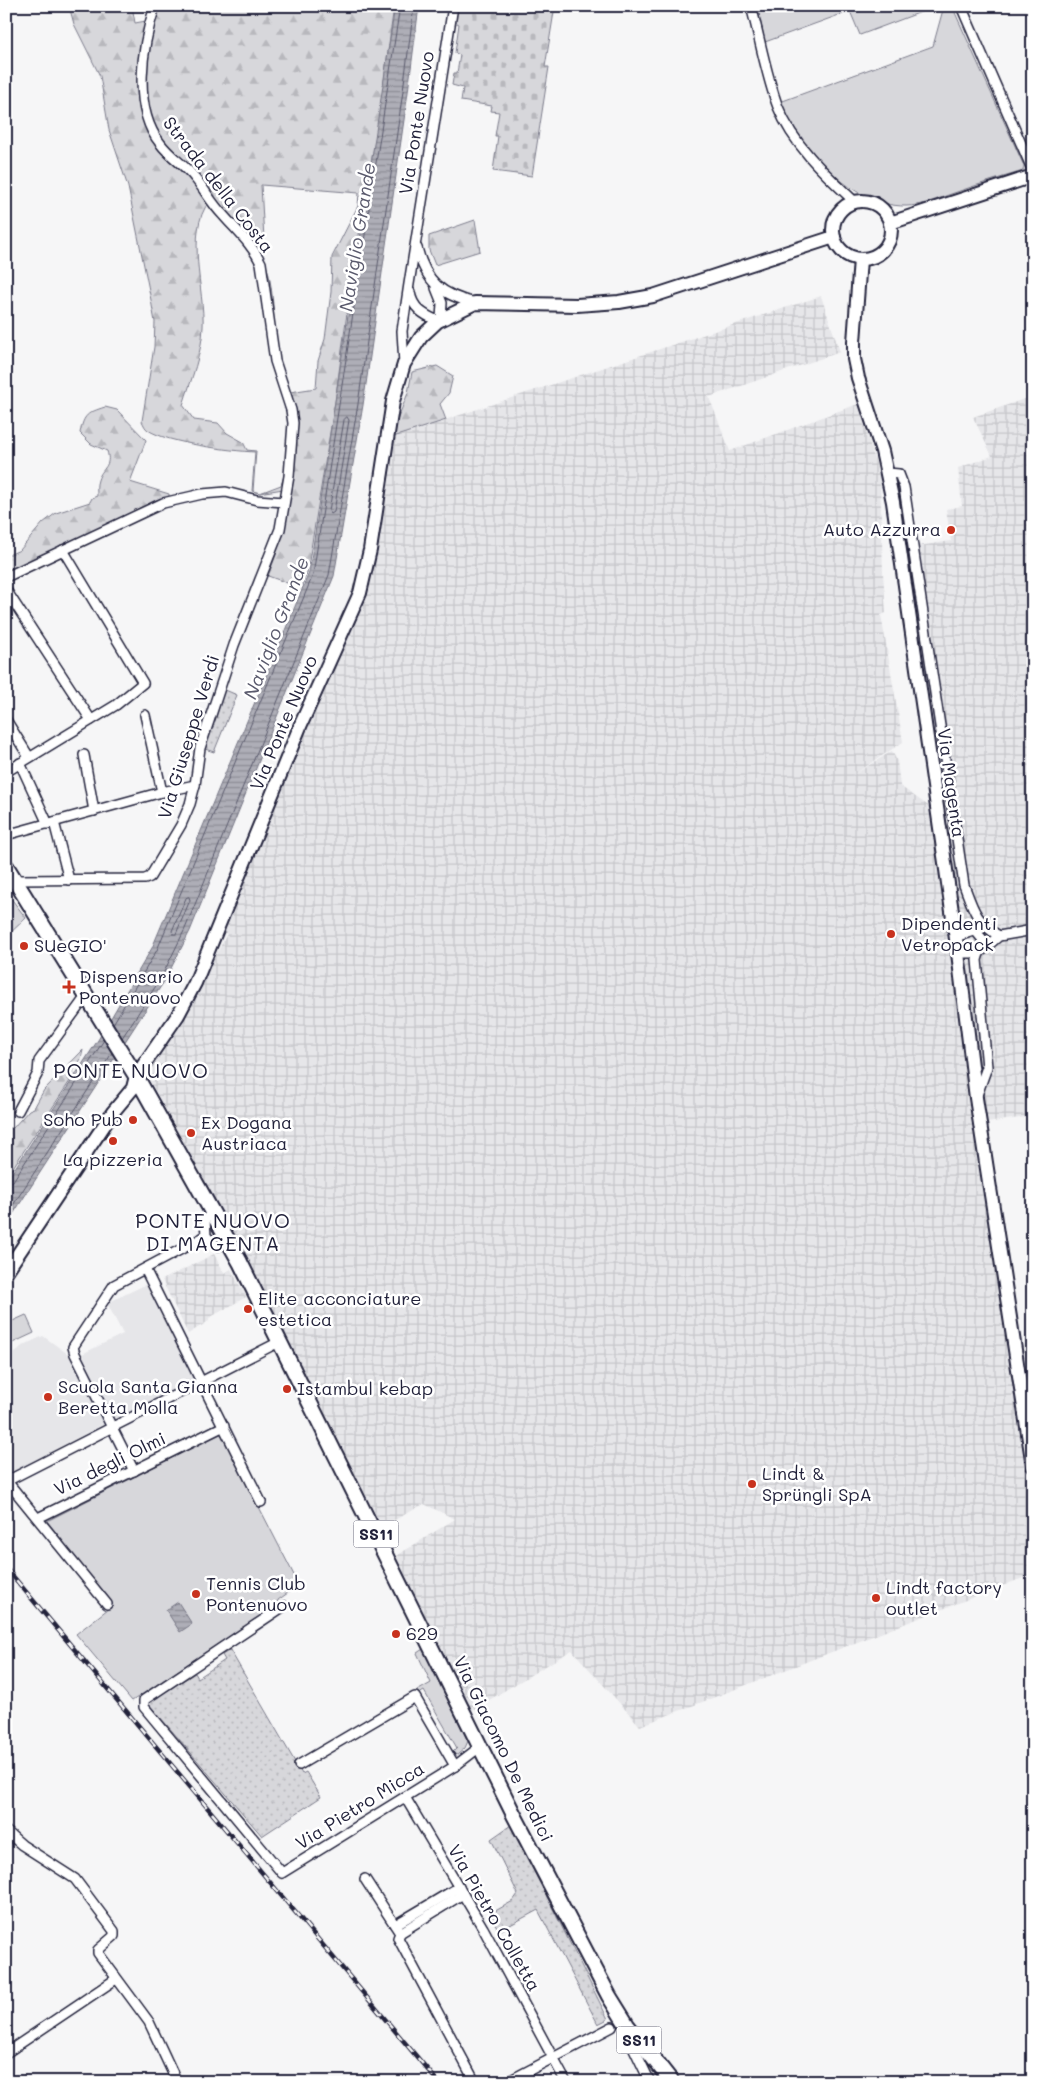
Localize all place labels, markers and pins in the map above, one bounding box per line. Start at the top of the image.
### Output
place label: Auto Azzurra [823,517,941,541]
marker: Auto Azzurra [945,524,957,536]
place label: Dipendenti Vetropack [901,911,997,956]
marker: Dipendenti Vetropack [885,928,897,940]
place label: SUeGIO' [34,933,107,957]
marker: SUeGIO' [18,940,30,952]
place label: Dispensario Pontenuovo [79,964,183,1009]
marker: Dispensario Pontenuovo [63,981,75,993]
place label: Soho Pub [43,1107,123,1131]
place label: Ex Dogana Austriaca [201,1110,292,1155]
marker: Soho Pub [127,1114,139,1126]
marker: Ex Dogana Austriaca [185,1127,197,1139]
marker: La pizzeria [107,1135,119,1147]
place label: La pizzeria [63,1147,163,1171]
place label: Elite acconciature estetica [258,1286,421,1331]
marker: Elite acconciature estetica [242,1303,254,1315]
place label: Scuola Santa Gianna Beretta Molla [58,1374,238,1419]
place label: Istambul kebap [297,1376,433,1400]
marker: Istambul kebap [281,1383,293,1395]
marker: Scuola Santa Gianna Beretta Molla [42,1391,54,1403]
place label: Lindt & Sprüngli SpA [762,1461,872,1506]
marker: Lindt & Sprüngli SpA [746,1478,758,1490]
place label: Tennis Club Pontenuovo [206,1571,308,1616]
place label: Lindt factory outlet [886,1575,1002,1620]
marker: Tennis Club Pontenuovo [190,1588,202,1600]
marker: Lindt factory outlet [870,1592,882,1604]
place label: 629 [406,1621,438,1645]
marker: 629 [390,1628,402,1640]

